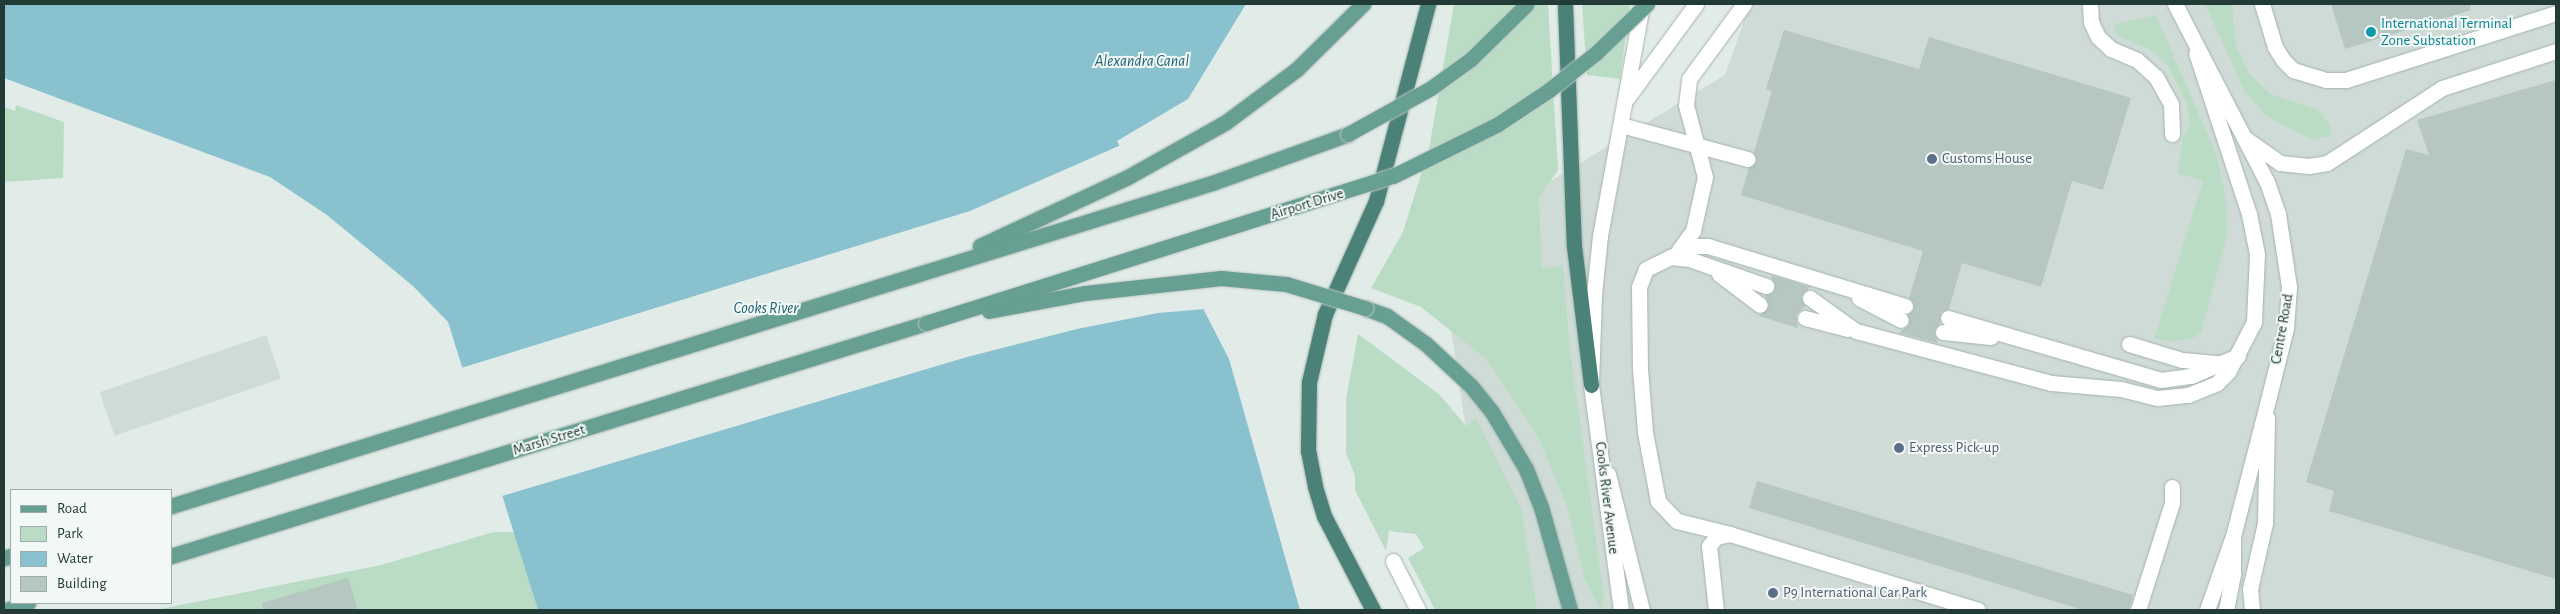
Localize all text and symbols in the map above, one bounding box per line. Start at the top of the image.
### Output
place label: International Terminal Zone Substation [2381,14,2512,49]
marker: International Terminal Zone Substation [2365,26,2377,38]
water label: Alexandra Canal [1095,51,1189,71]
place label: Customs House [1942,150,2032,168]
marker: Customs House [1926,153,1938,165]
street label: Airport Drive [1268,184,1346,224]
street label: Centre Road [2267,292,2297,366]
water label: Cooks River [733,298,799,318]
street label: Marsh Street [511,421,587,459]
place label: Express Pick-up [1909,439,1999,457]
street label: Cooks River Avenue [1591,441,1623,555]
marker: Express Pick-up [1893,442,1905,454]
legend [10,489,172,604]
text: Road [57,501,87,516]
text: Park [57,526,83,541]
text: Water [57,551,93,566]
text: Building [57,576,107,591]
place label: P9 International Car Park [1783,584,1927,602]
marker: P9 International Car Park [1767,587,1779,599]

